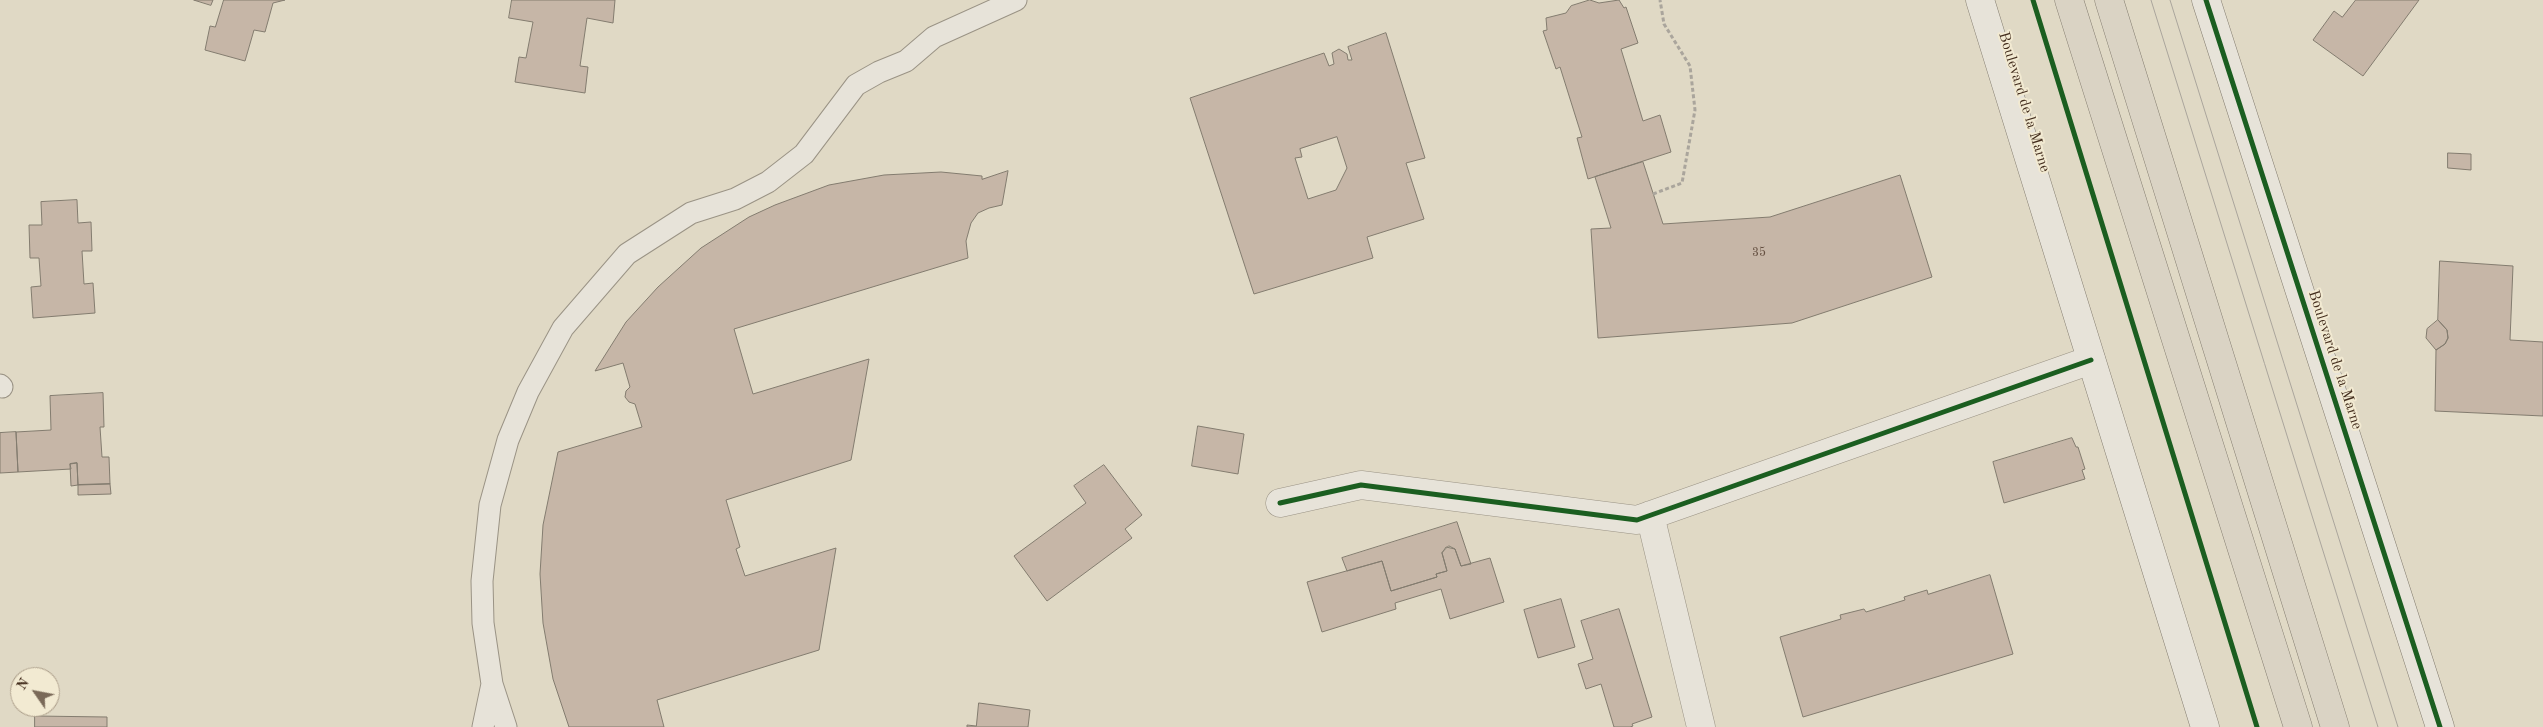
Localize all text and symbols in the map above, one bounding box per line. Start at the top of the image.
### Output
street label: Boulevard de la Marne [1994,30,2054,174]
house number: 35 [1752,246,1766,260]
street label: Boulevard de la Marne [2304,288,2366,432]
north arrow [10,667,60,717]
text: N [14,676,32,693]

